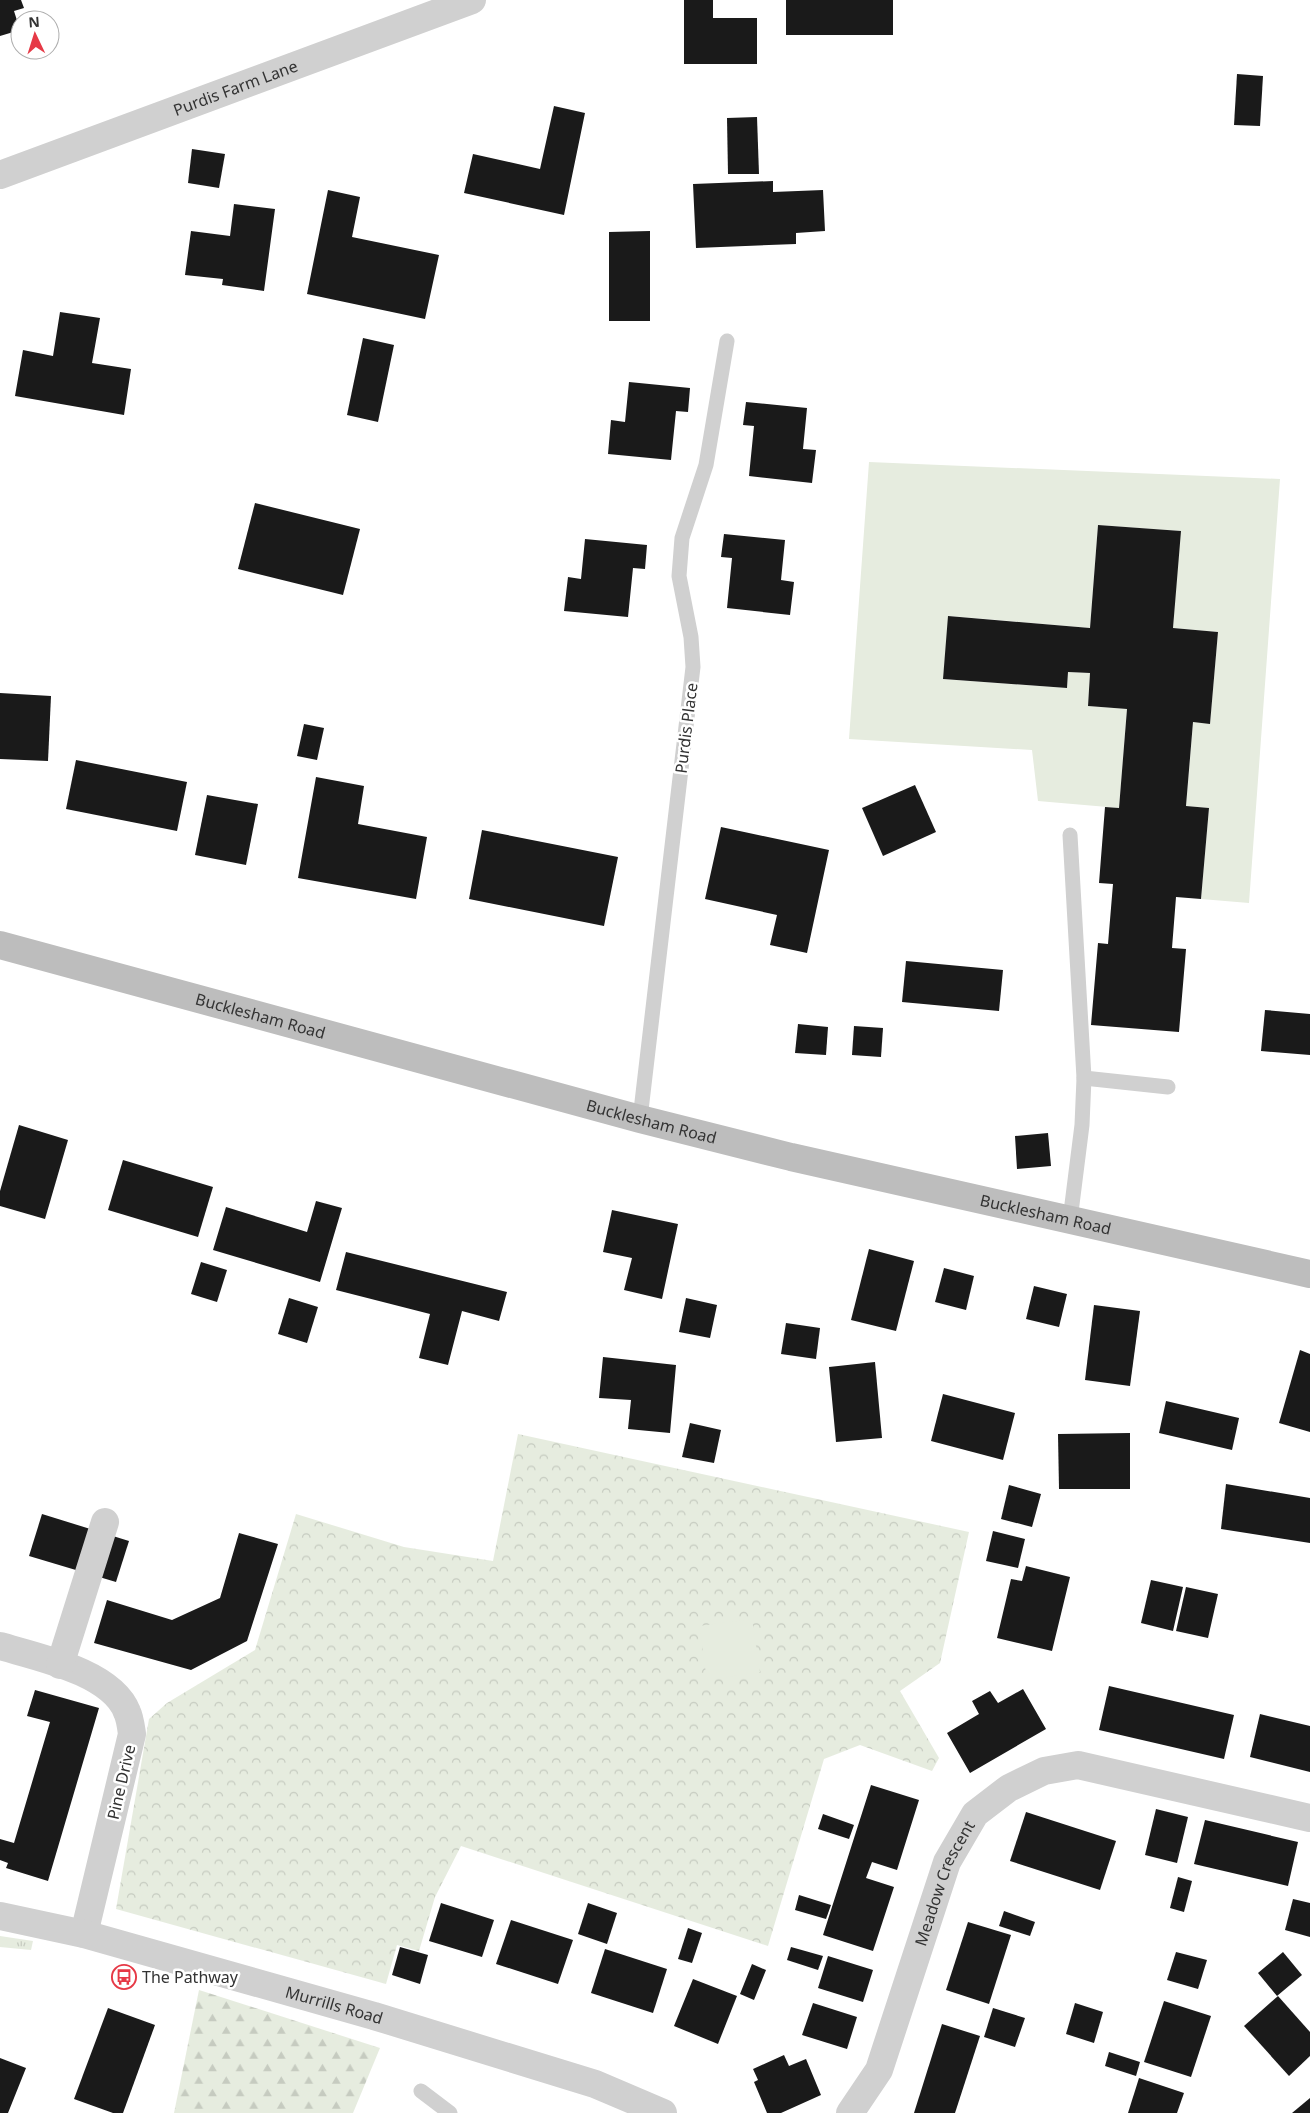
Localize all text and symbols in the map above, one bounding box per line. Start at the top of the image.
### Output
north arrow [10,10,60,60]
text: N [28,12,40,31]
street label: Purdis Farm Lane [170,55,301,121]
street label: Purdis Place [670,681,702,775]
street label: Bucklesham Road [193,988,328,1044]
street label: Bucklesham Road [584,1094,719,1149]
street label: Bucklesham Road [978,1189,1113,1240]
street label: Pine Drive [102,1742,140,1822]
street label: Meadow Crescent [909,1816,980,1949]
bus stop icon: The Pathway [111,1964,137,1990]
place label: The Pathway [142,1966,239,1988]
street label: Murrills Road [283,1981,386,2029]

